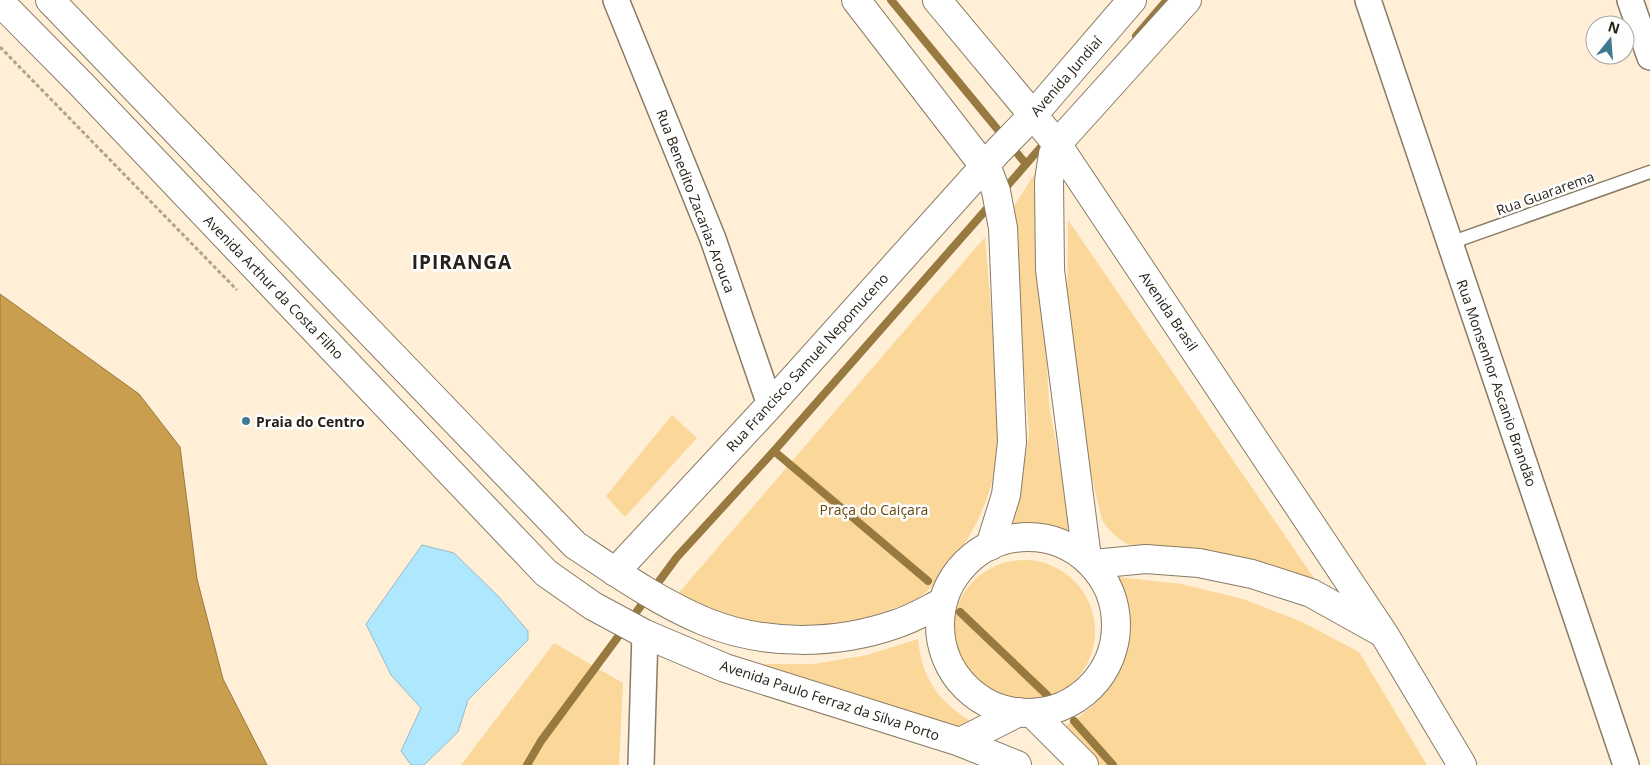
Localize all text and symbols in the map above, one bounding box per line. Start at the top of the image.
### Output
north arrow [1585,15,1635,65]
text: N [1606,16,1622,38]
street label: Avenida Jundiaí [1026,32,1106,120]
street label: Rua Benedito Zacarias Arouca [652,107,740,295]
street label: Rua Guararema [1493,166,1597,220]
street label: Avenida Arthur da Costa Filho [200,211,348,363]
district label: IPIRANGA [412,249,512,275]
street label: Avenida Brasil [1135,268,1203,354]
street label: Rua Francisco Samuel Nepomuceno [722,269,892,455]
street label: Rua Monsenhor Ascanio Brandão [1453,277,1541,489]
place label: Praia do Centro [256,412,365,431]
marker: Praia do Centro [240,415,252,427]
park label: Praça do Caiçara [820,500,928,519]
street label: Avenida Paulo Ferraz da Silva Porto [718,655,942,745]

